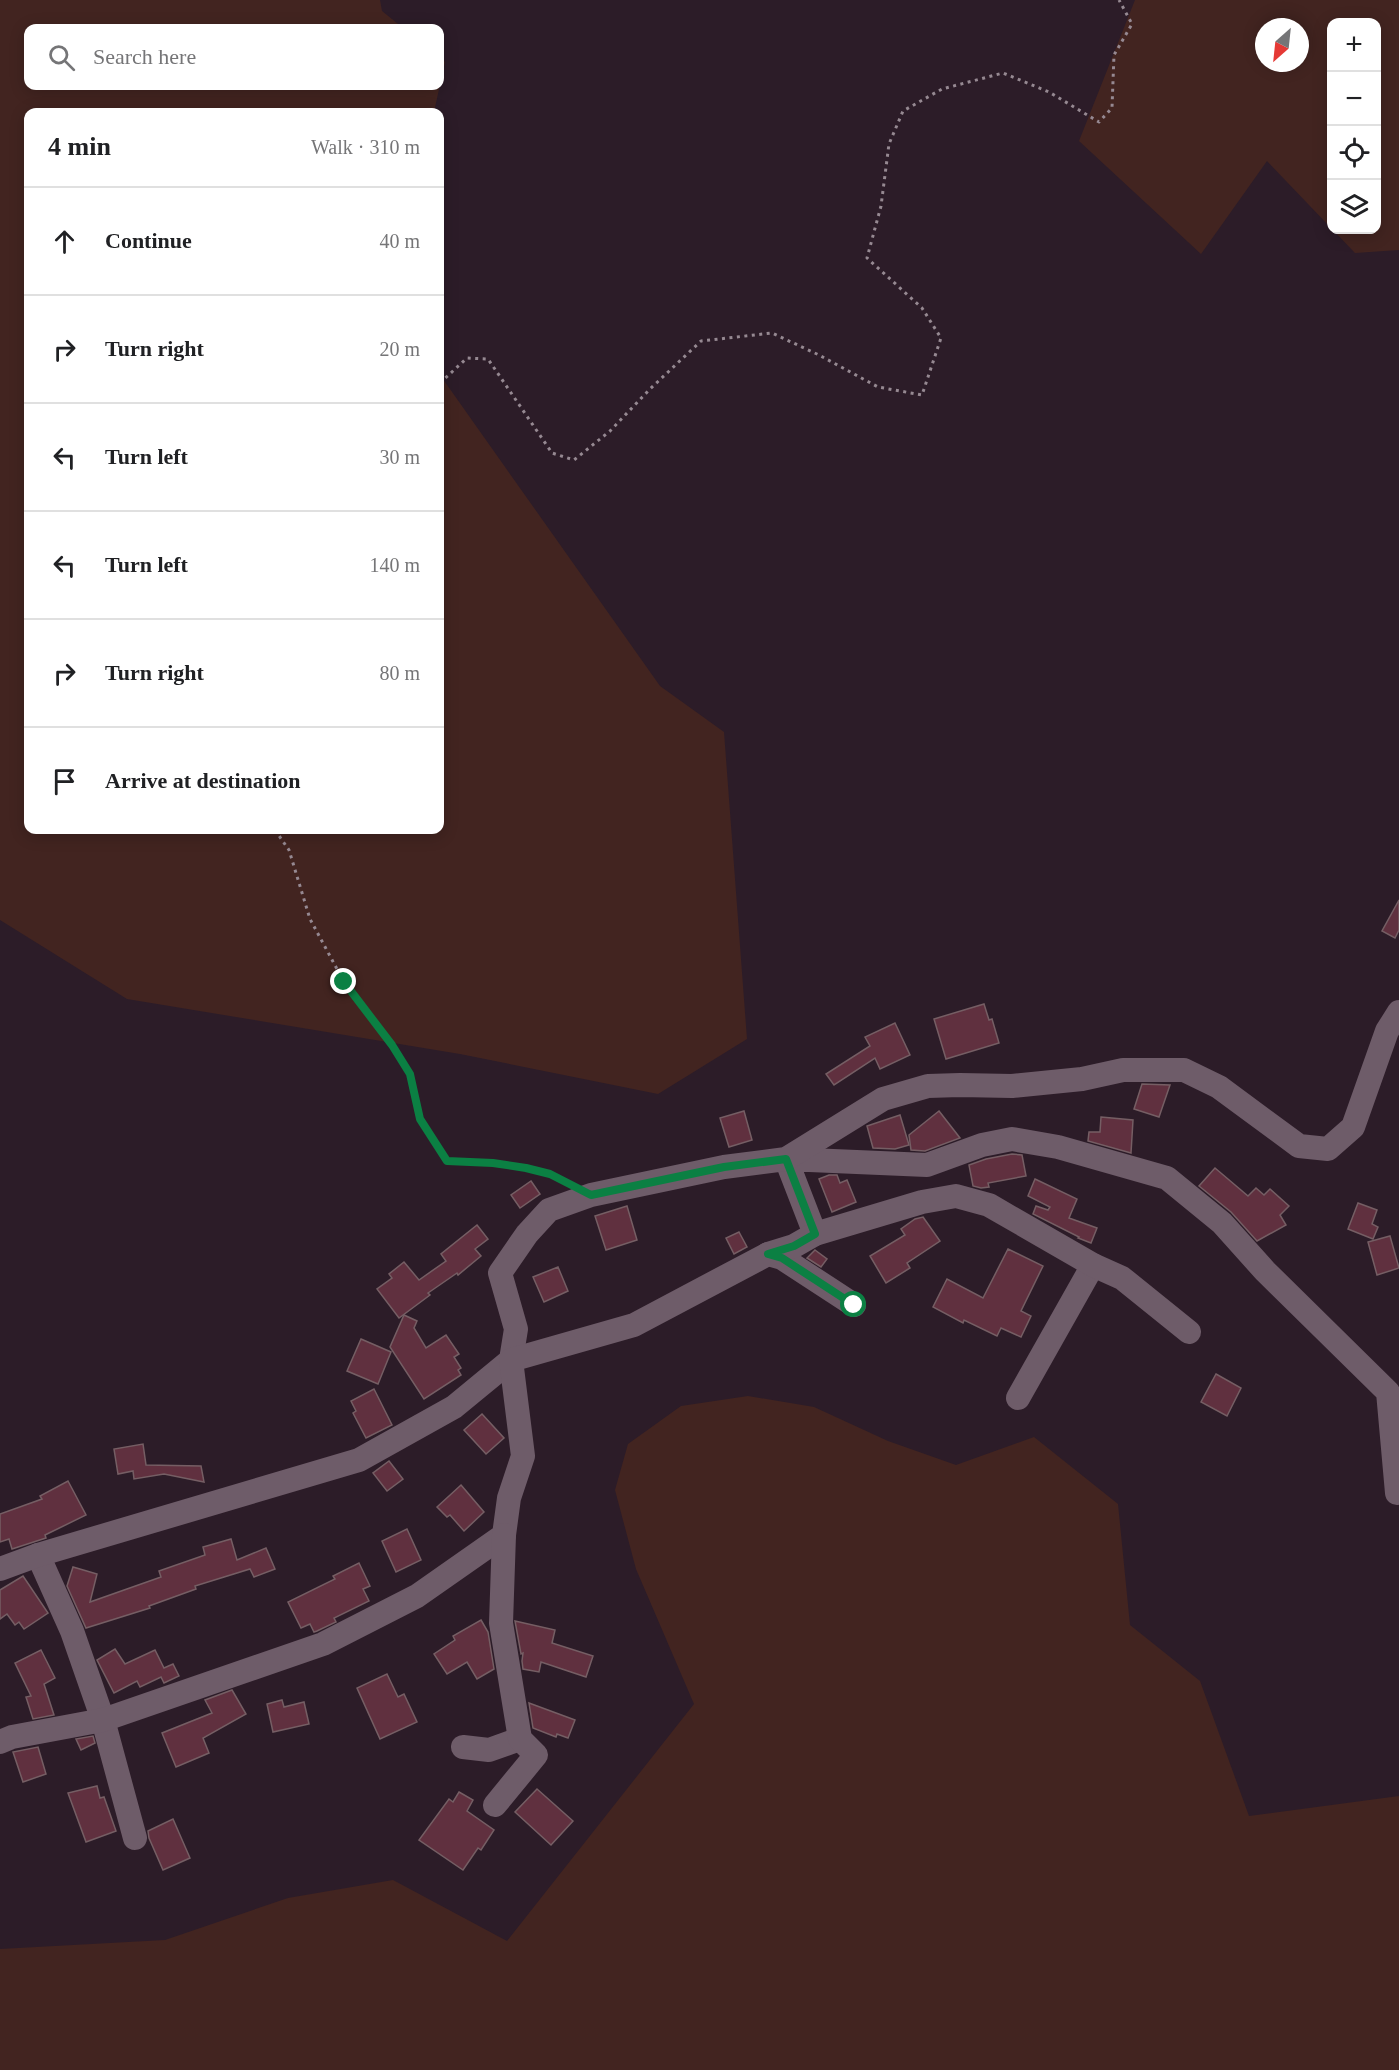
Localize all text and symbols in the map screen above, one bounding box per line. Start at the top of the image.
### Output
north arrow [1255,18,1309,72]
map controls [1327,18,1381,234]
button: + [1327,18,1381,72]
search box [24,24,444,90]
icon: search [45,41,78,74]
text: Search here [93,44,196,69]
button: − [1327,72,1381,126]
button: locate [1327,126,1381,180]
text: 4 min [48,132,111,161]
text: Walk · 310 m [311,136,420,158]
button: layers [1327,180,1381,234]
icon: ahead [48,225,81,258]
text: Continue [105,228,192,253]
text: 40 m [379,230,420,252]
icon: right [48,333,81,366]
text: Turn right [105,336,204,361]
text: 20 m [379,338,420,360]
icon: left [48,441,81,474]
text: Turn left [105,444,188,469]
text: 30 m [379,446,420,468]
icon: left [48,549,81,582]
text: Turn left [105,552,188,577]
text: 140 m [369,554,420,576]
icon: right [48,657,81,690]
text: Turn right [105,660,204,685]
text: 80 m [379,662,420,684]
icon: arrive [48,765,81,798]
text: Arrive at destination [105,768,301,793]
route end [330,968,356,994]
route start [840,1291,866,1317]

